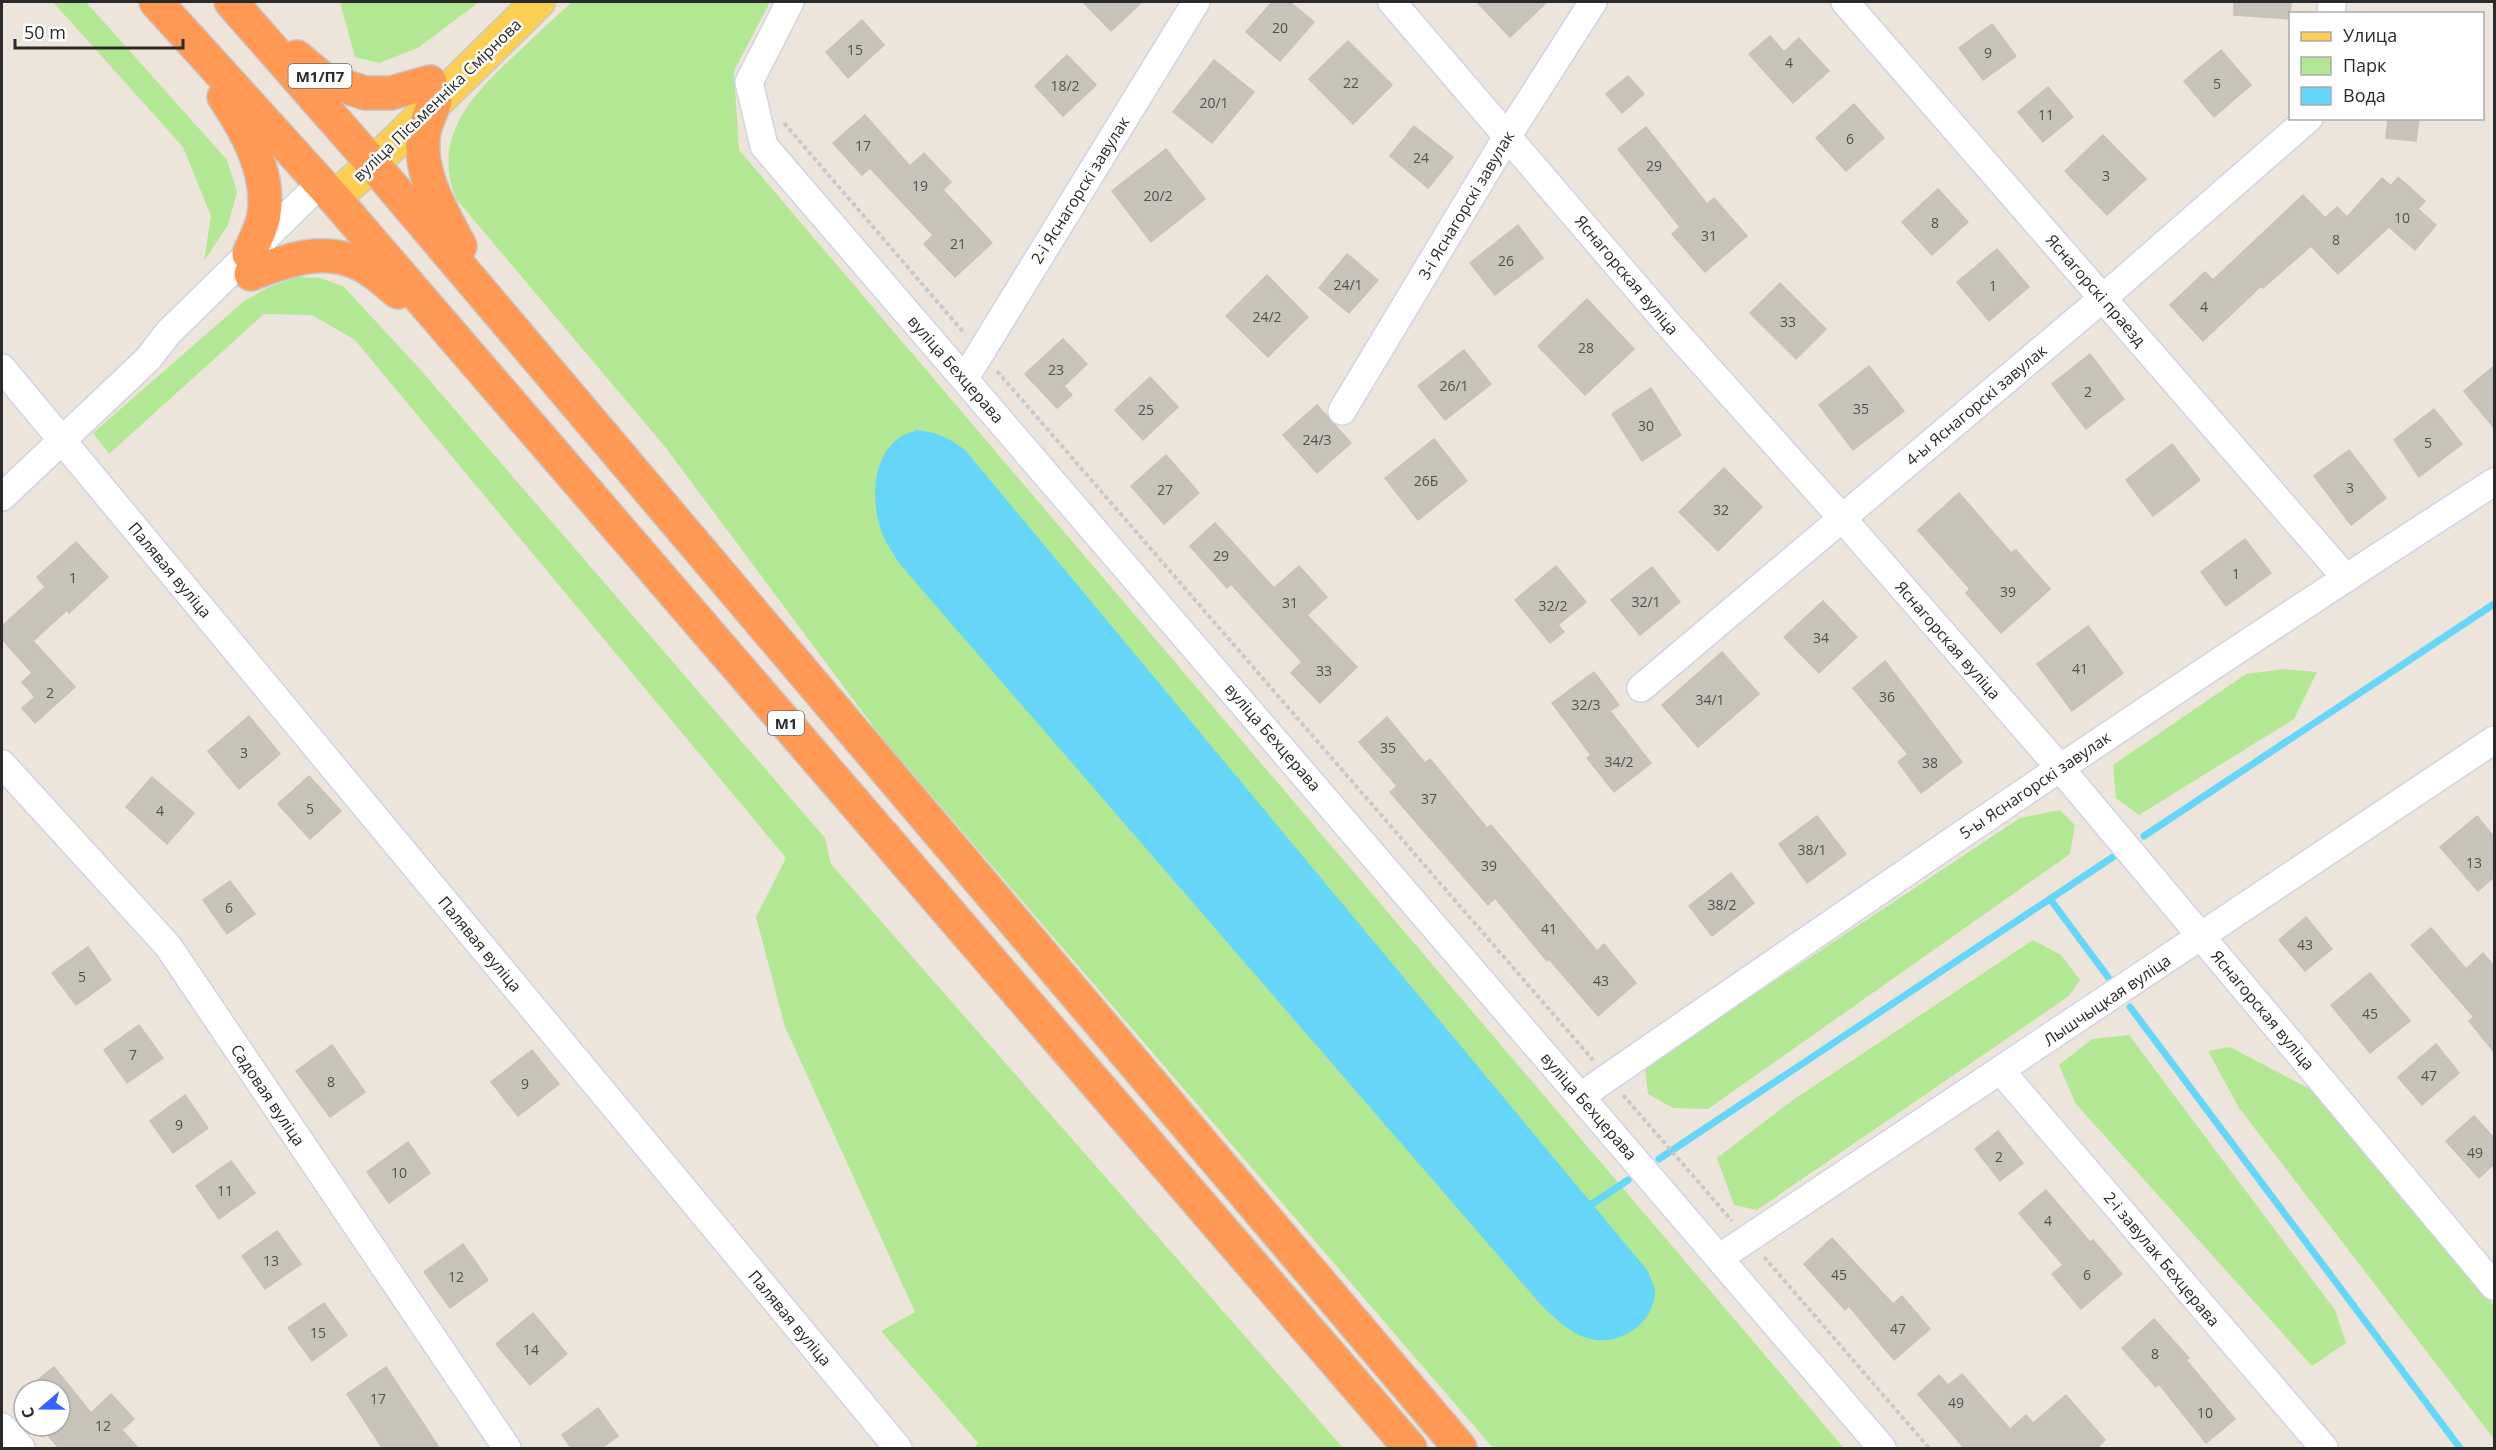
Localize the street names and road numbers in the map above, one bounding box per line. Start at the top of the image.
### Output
street label: вуліца Пісьменніка Смірнова [348,14,526,186]
road number: М1/П7 [288,64,352,88]
street label: 2-і Яснагорскі завулак [1026,112,1135,268]
street label: 3-і Яснагорскі завулак [1413,126,1520,283]
street label: Яснагорская вуліца [1570,210,1684,340]
street label: Яснагорскі праезд [2041,229,2151,351]
street label: вуліца Бехцерава [903,310,1009,428]
street label: 4-ы Яснагорскі завулак [1901,339,2052,471]
street label: Палявая вуліца [123,517,217,623]
street label: Яснагорская вуліца [1890,576,2006,704]
street label: вуліца Бехцерава [1220,678,1326,796]
road number: М1 [768,711,804,735]
street label: 5-ы Яснагорскі завулак [1955,726,2116,844]
street label: Палявая вуліца [433,891,527,997]
street label: Яснагорская вуліца [2206,945,2320,1075]
street label: Лышчыцкая вуліца [2039,949,2175,1051]
street label: Садовая вуліца [226,1040,310,1150]
street label: вуліца Бехцерава [1536,1047,1642,1165]
street label: 2-і завулак Бехцерава [2099,1187,2225,1331]
street label: Палявая вуліца [743,1265,837,1371]

